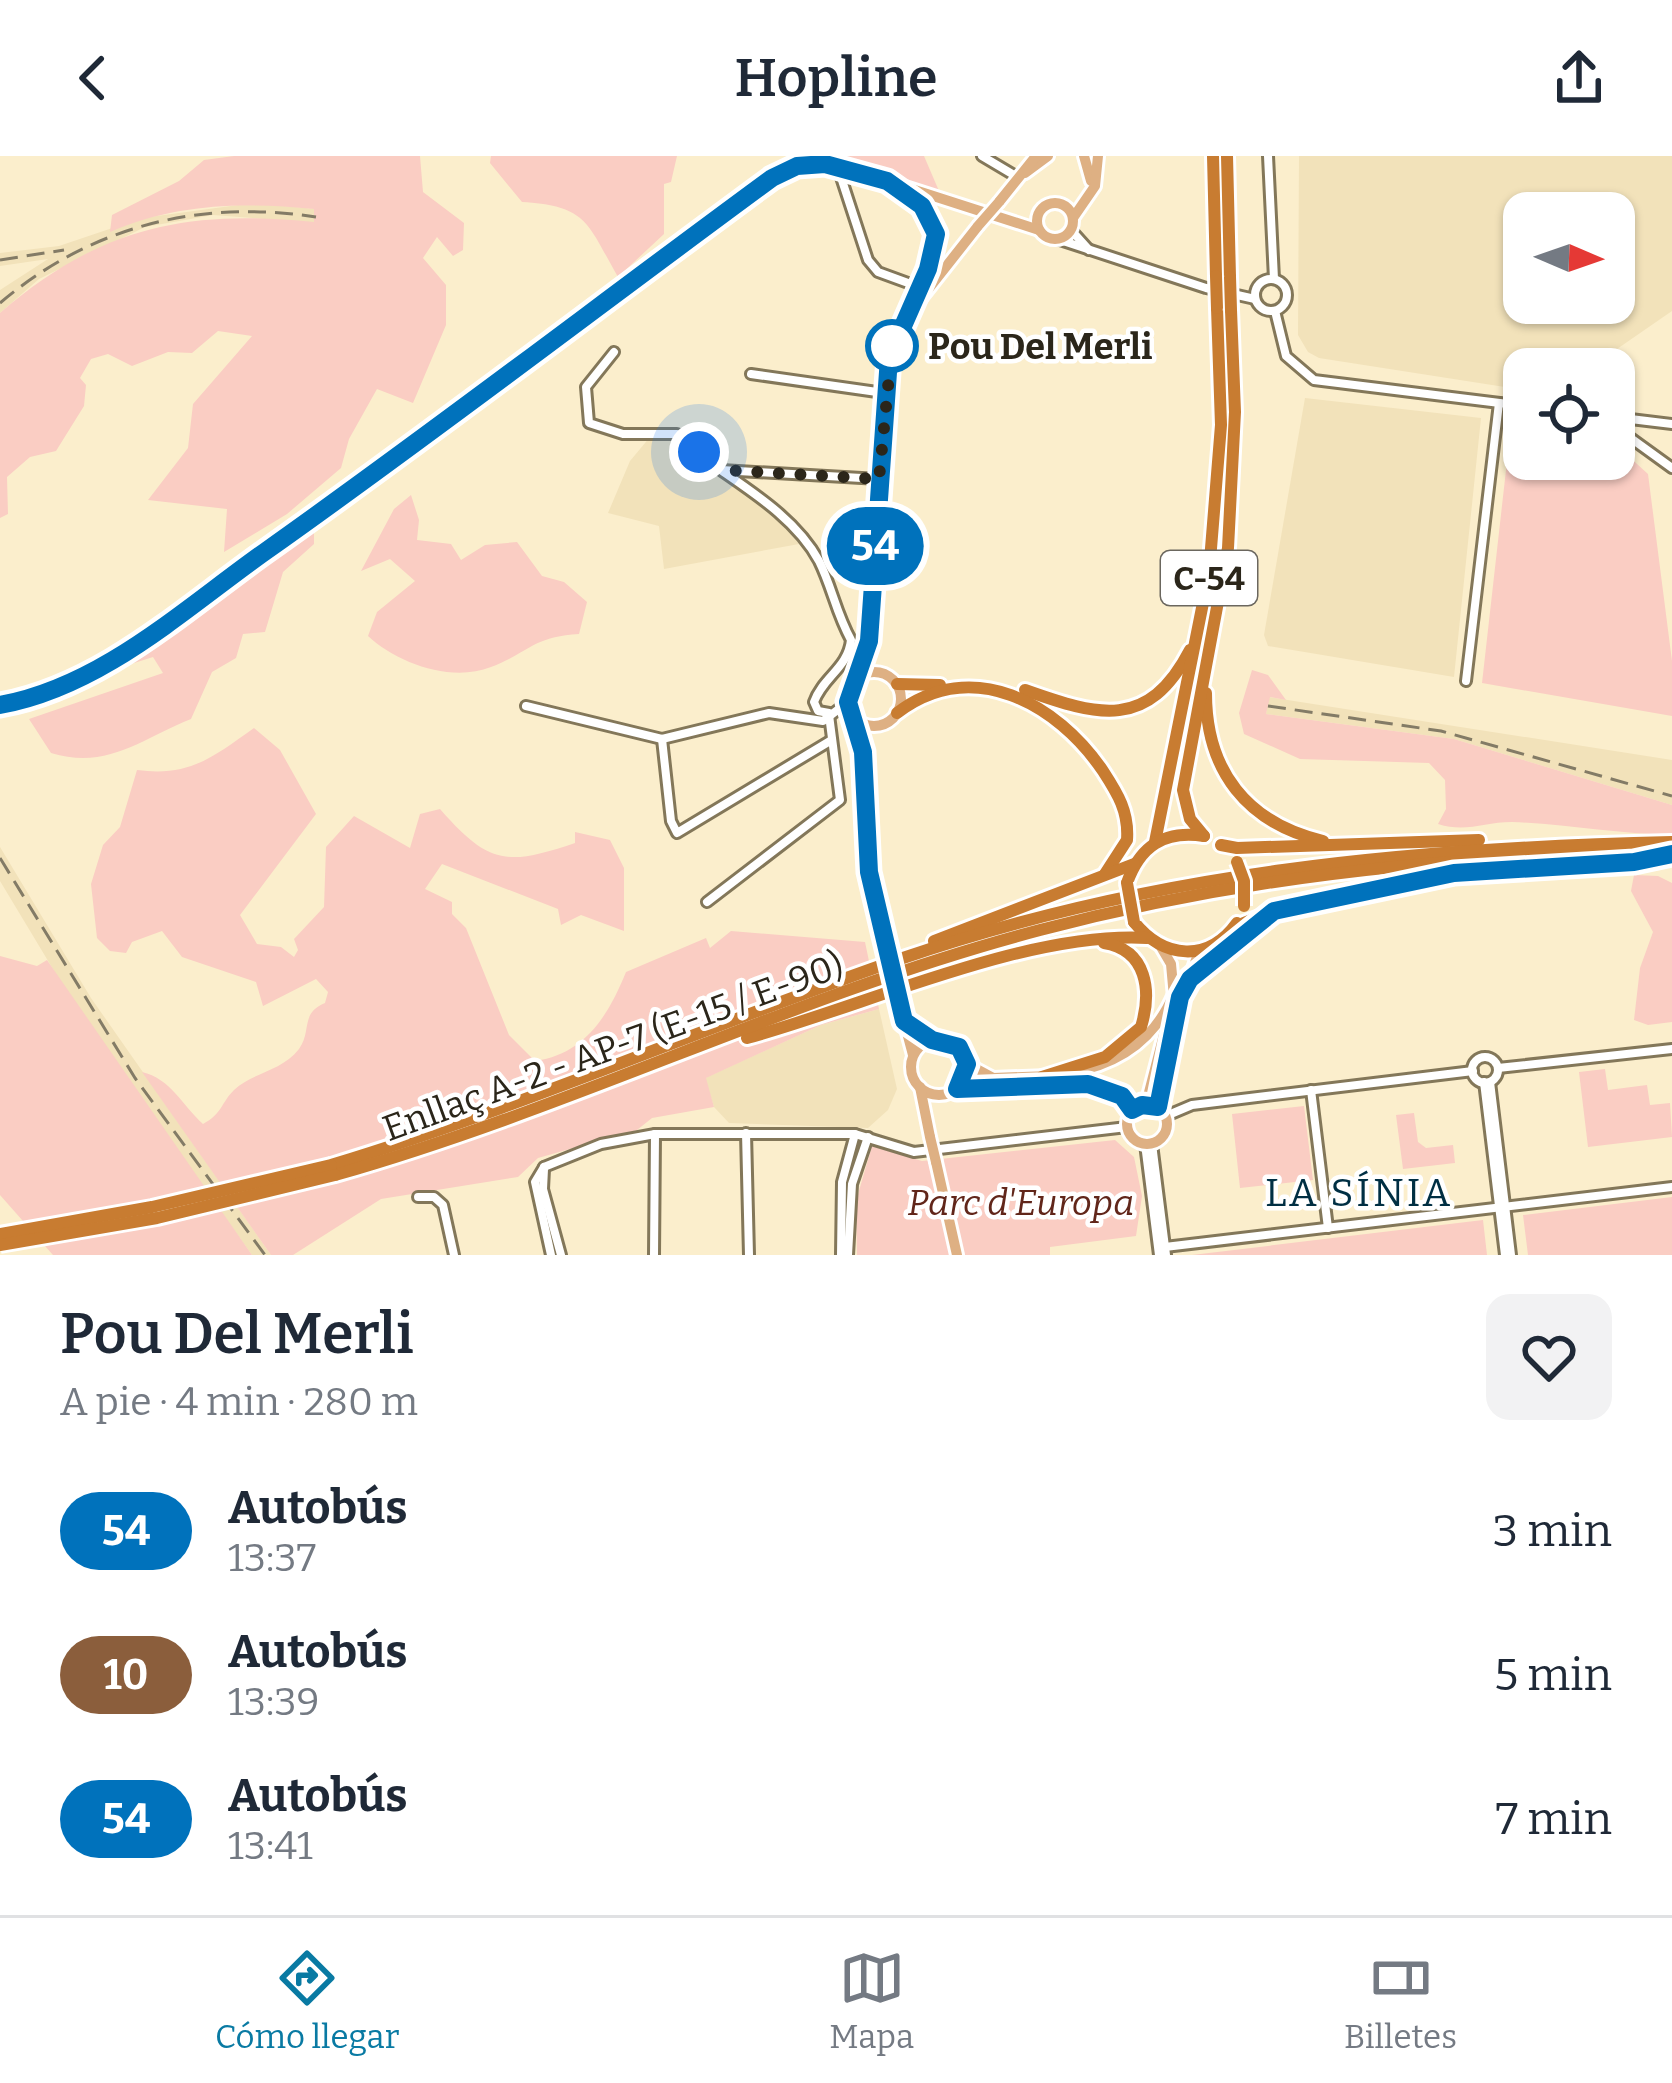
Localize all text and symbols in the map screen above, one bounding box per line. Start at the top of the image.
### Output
icon: back [60,45,126,111]
icon: share [1546,45,1612,111]
text: Hopline [734,46,938,110]
north arrow [1503,192,1635,324]
map controls [1503,192,1635,480]
marker: Pou Del Merli [867,321,917,371]
place label: Pou Del Merli [928,325,1152,369]
button: locate [1503,348,1635,480]
your location [669,422,729,482]
line badge: 54 [821,507,929,585]
text: 54 [851,521,899,571]
road number: C-54 [1161,551,1257,605]
street label: Enllaç A-2 - AP-7 (E-15 / E-90) [377,943,850,1151]
district label: LA SÍNIA [1265,1170,1453,1216]
park label: Parc d'Europa [908,1181,1134,1225]
button: heart [1486,1294,1612,1420]
text: Pou Del Merli [60,1300,414,1368]
text: A pie · 4 min · 280 m [60,1379,418,1425]
text: Autobús [228,1481,408,1535]
text: 3 min [1493,1504,1612,1558]
text: 54 [102,1506,150,1556]
text: 13:37 [228,1535,316,1581]
text: Autobús [228,1625,408,1679]
text: 5 min [1494,1648,1612,1702]
text: 10 [104,1650,148,1700]
text: 13:39 [228,1679,319,1725]
text: Autobús [228,1769,408,1823]
text: 7 min [1496,1792,1612,1846]
text: 54 [102,1794,150,1844]
text: 13:41 [228,1823,313,1869]
tab: Cómo llegar [215,1945,399,2057]
tab: Mapa [829,1945,914,2057]
tab: Billetes [1344,1945,1457,2057]

